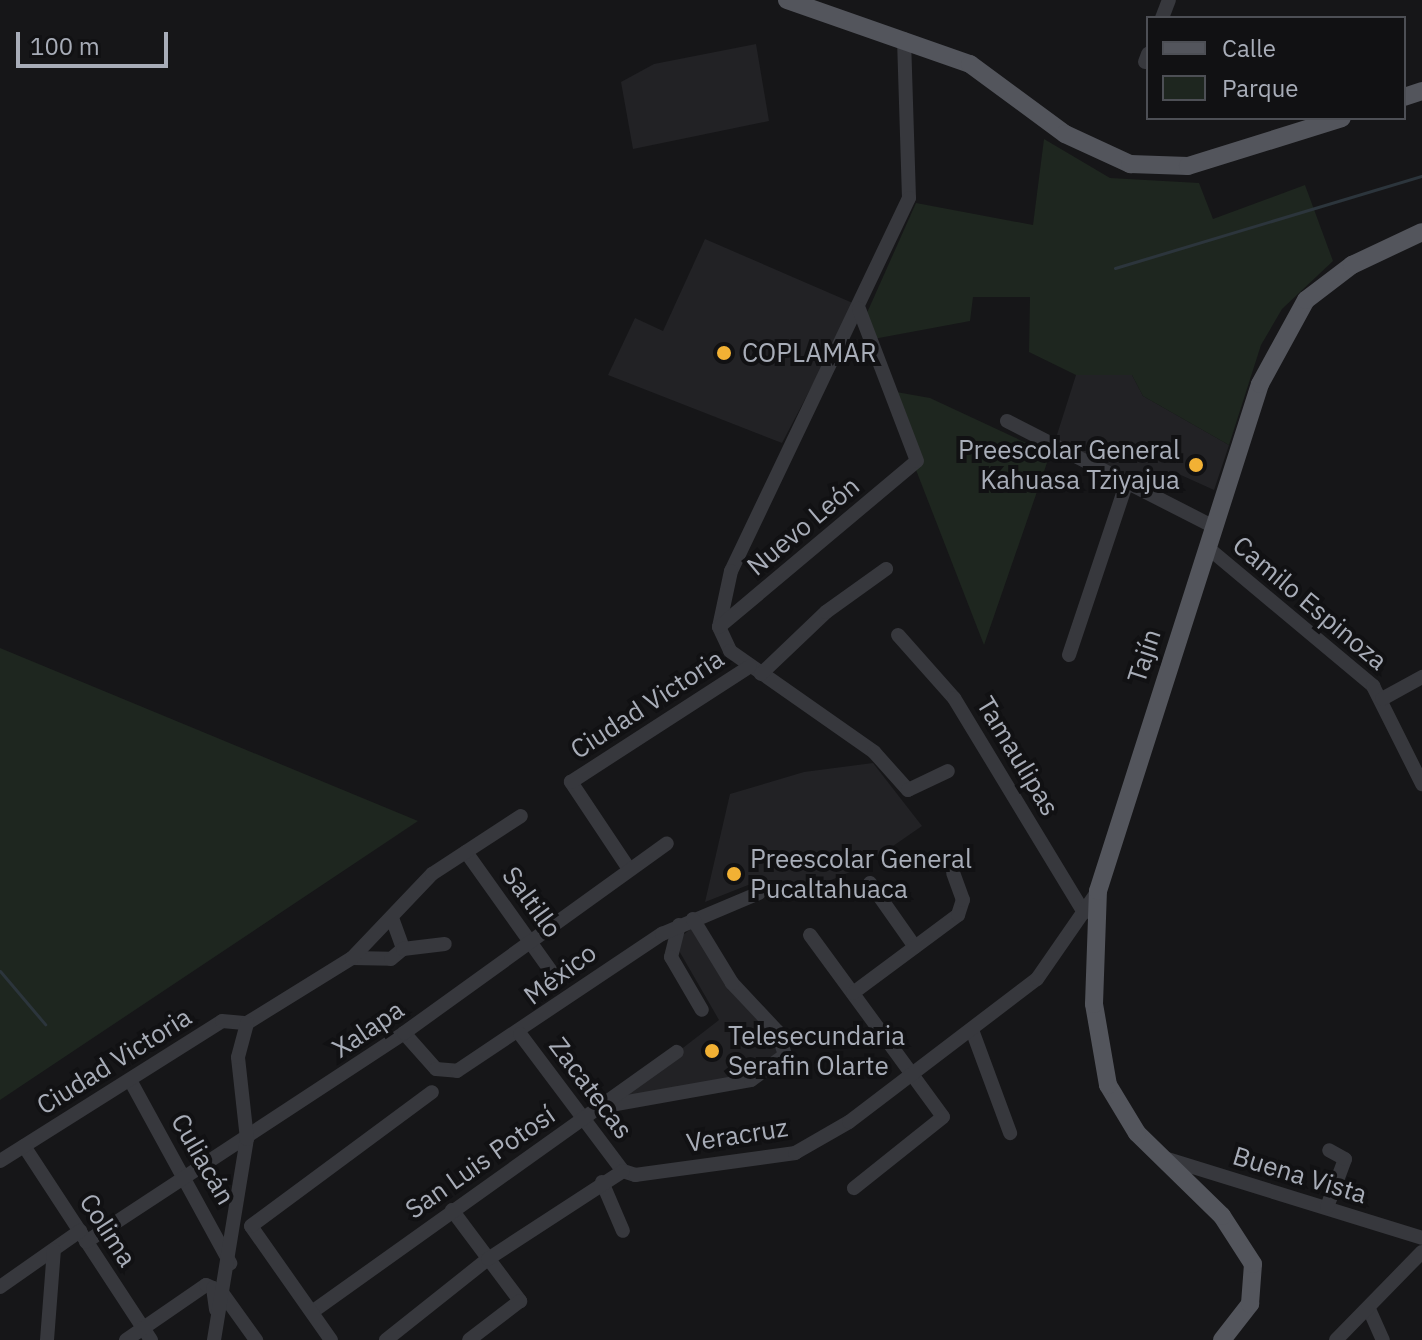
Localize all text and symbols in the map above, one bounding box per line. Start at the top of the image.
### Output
scale bar [20,16,172,66]
legend [1146,16,1406,120]
text: 100 m [30,30,100,62]
text: Calle [1222,32,1276,64]
text: Parque [1222,72,1299,104]
place label: COPLAMAR [742,337,877,369]
marker: COPLAMAR [713,342,735,364]
place label: Preescolar General Kahuasa Tziyajua [958,434,1180,496]
marker: Preescolar General Kahuasa Tziyajua [1187,456,1205,474]
street label: Nuevo León [741,470,865,582]
street label: Camilo Espinoza [1227,529,1393,677]
street label: Tajín [1121,625,1167,687]
street label: Ciudad Victoria [564,643,730,765]
street label: Tamaulipas [970,691,1066,821]
place label: Preescolar General Pucaltahuaca [750,843,972,904]
street label: Saltillo [496,860,568,944]
marker: Preescolar General Pucaltahuaca [725,865,743,883]
street label: México [518,937,602,1011]
street label: Xalapa [326,994,410,1064]
street label: Ciudad Victoria [31,1001,197,1121]
place label: Telesecundaria Serafin Olarte [728,1020,905,1082]
street label: Zacatecas [543,1031,639,1145]
marker: Telesecundaria Serafin Olarte [703,1042,721,1060]
street label: San Luis Potosí [399,1099,561,1225]
street label: Culiacán [164,1108,242,1210]
street label: Veracruz [684,1112,790,1158]
street label: Buena Vista [1229,1140,1371,1210]
street label: Colima [73,1188,143,1272]

